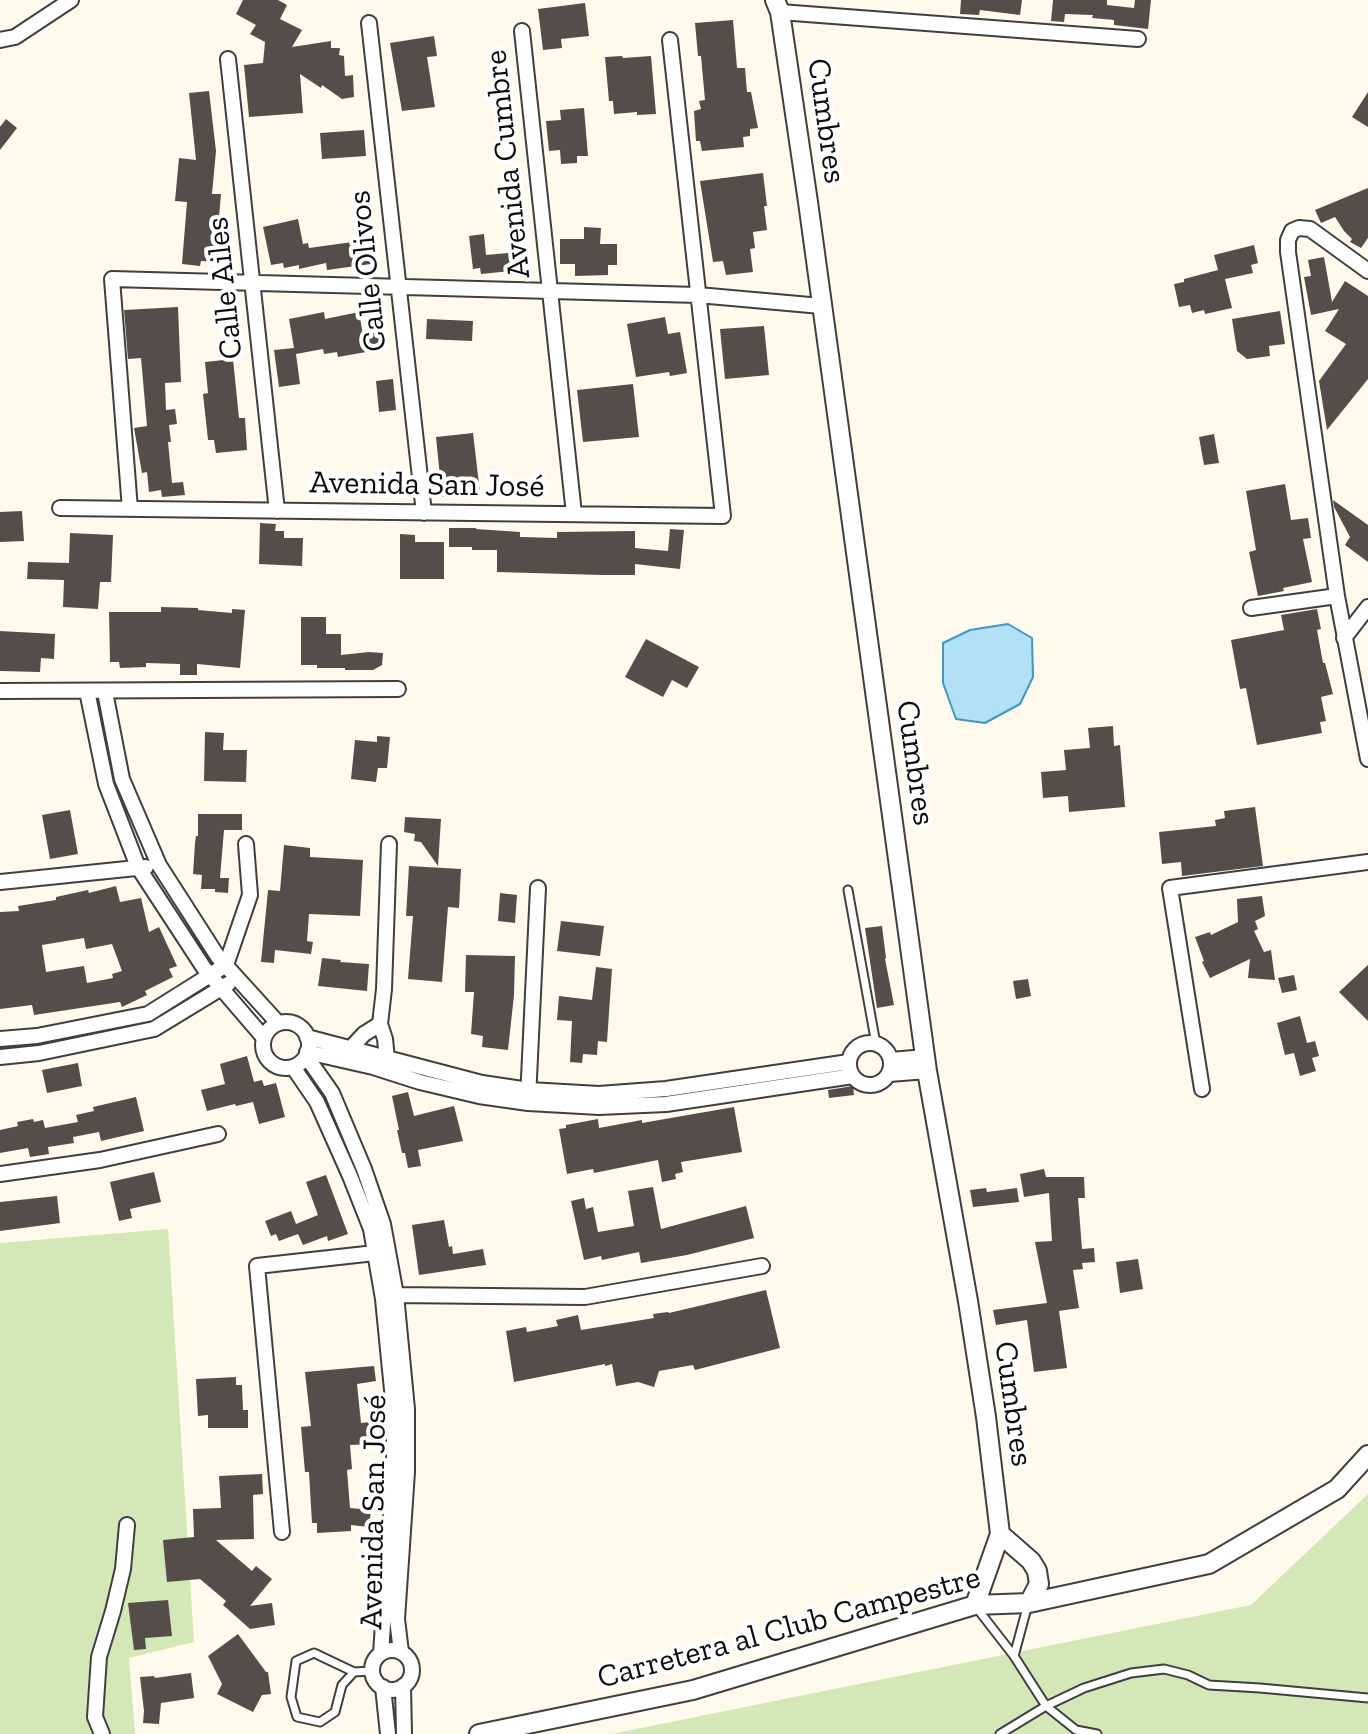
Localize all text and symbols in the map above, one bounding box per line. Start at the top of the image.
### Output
street label: Avenida Cumbre [477,48,539,280]
street label: Cumbres [798,56,854,186]
street label: Calle Olivos [340,189,396,353]
street label: Calle Ailes [198,215,252,361]
street label: Avenida San José [309,464,545,506]
street label: Cumbres [887,698,943,828]
street label: Cumbres [985,1339,1041,1469]
street label: Avenida San José [353,1394,395,1630]
street label: Carretera al Club Campestre [593,1558,985,1698]

